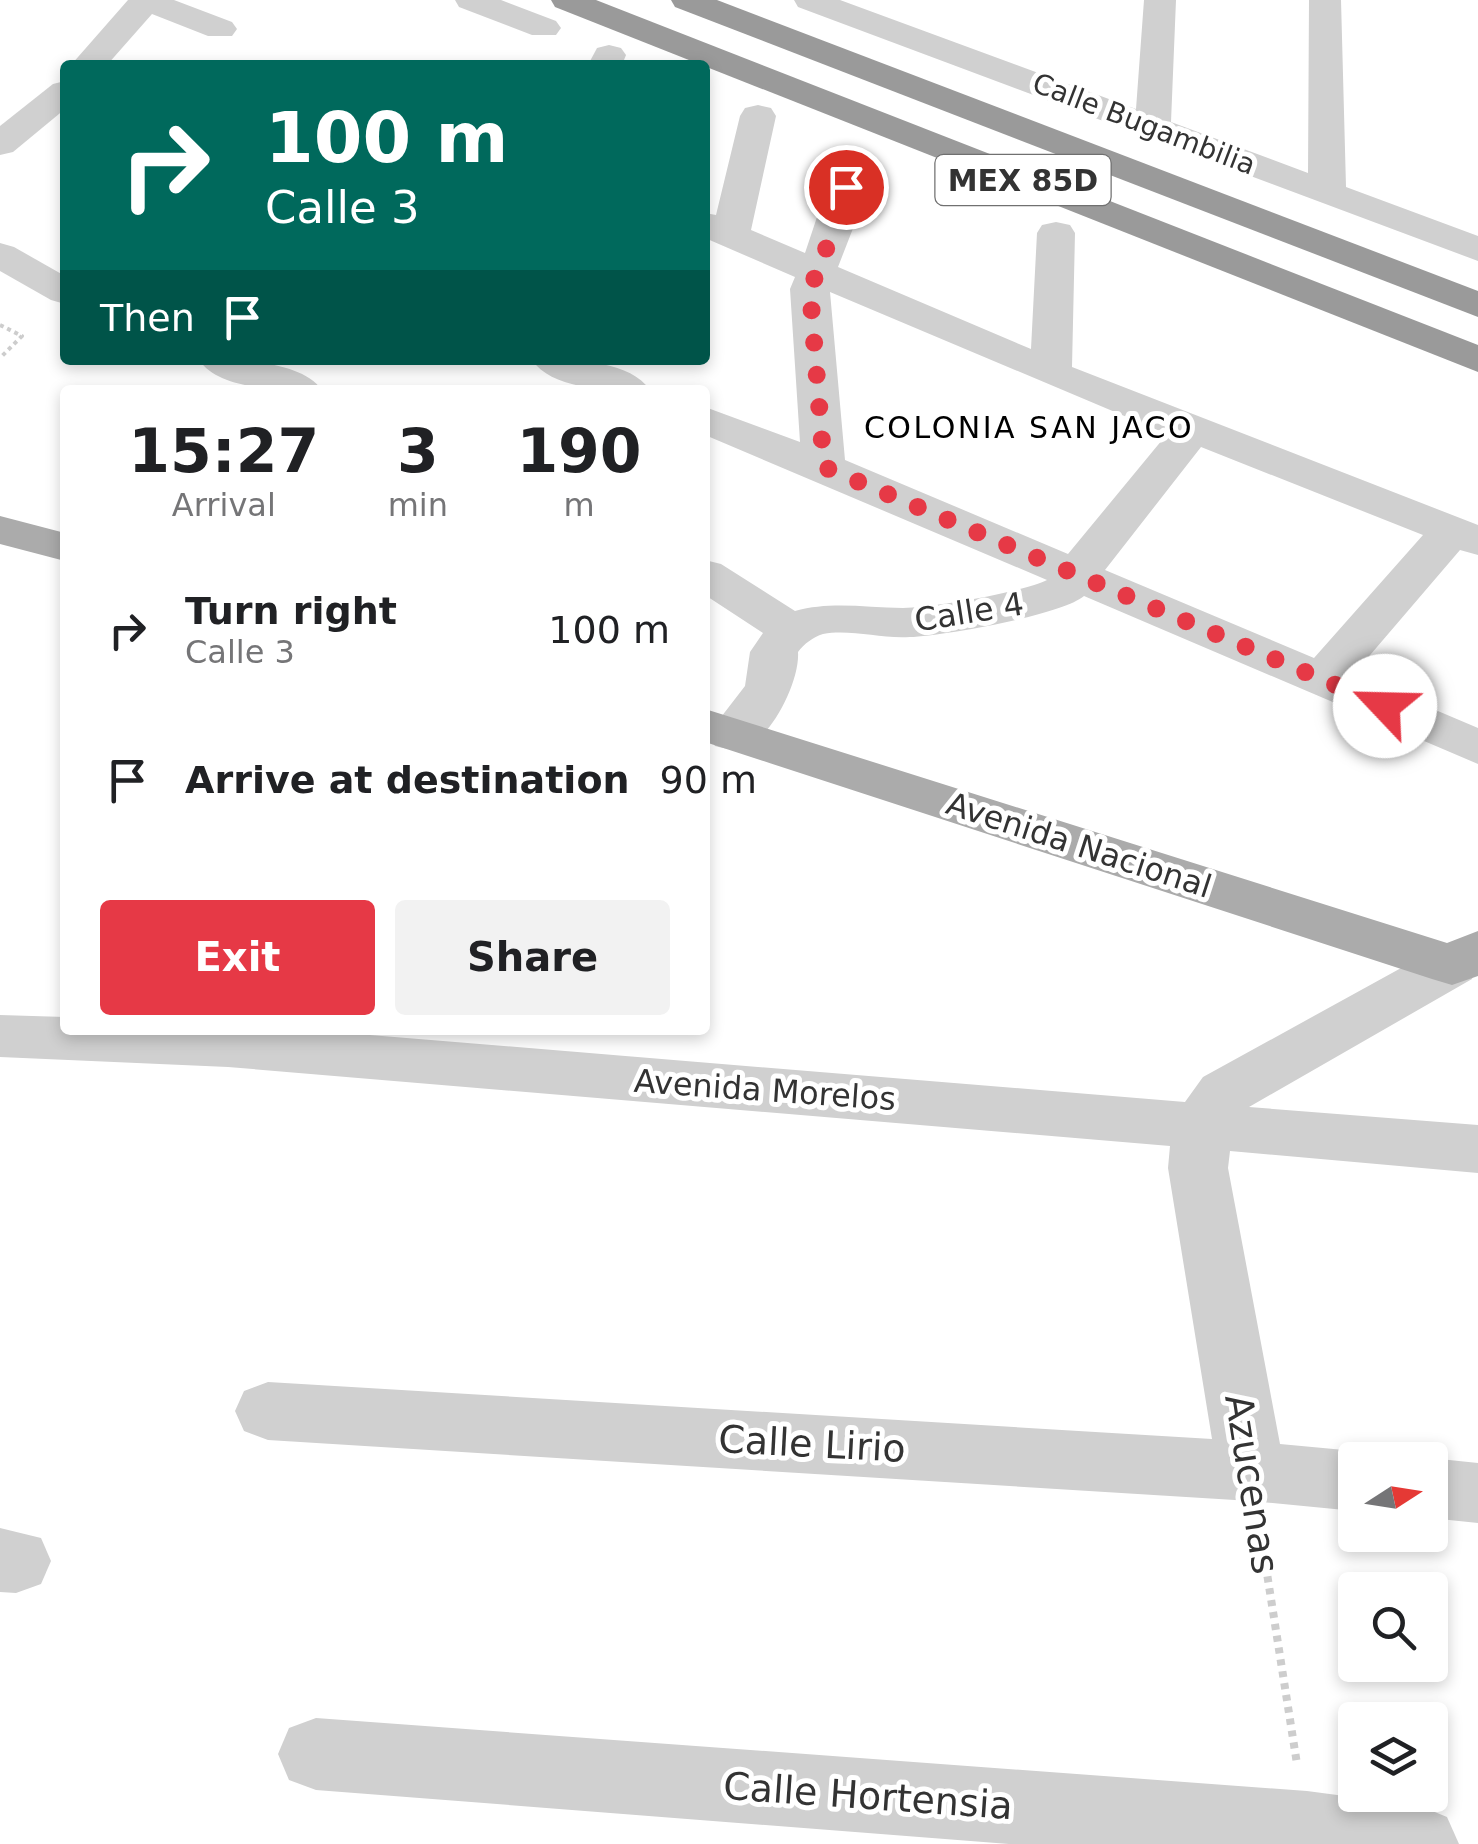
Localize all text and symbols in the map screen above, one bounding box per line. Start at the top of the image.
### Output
street label: Calle Bugambilia [1028,66,1260,182]
text: 100 m [265,97,508,179]
icon: right [100,100,230,230]
pin [804,145,889,230]
road number: MEX 85D [936,155,1110,205]
icon: arrive [819,160,874,215]
text: Calle 3 [265,181,420,234]
icon: arrive [215,290,270,345]
text: Then [100,296,195,340]
district label: COLONIA SAN JACO [864,410,1194,445]
text: 15:27 [128,416,319,486]
text: 3 [397,416,439,486]
text: 190 [516,416,642,486]
text: Arrival [172,486,276,524]
text: min [388,486,448,524]
text: m [563,486,595,524]
street label: Calle 4 [912,585,1026,639]
text: Turn right [185,589,397,633]
icon: right [100,603,155,658]
text: 100 m [548,608,670,652]
text: Calle 3 [185,633,295,671]
position arrow [1333,654,1437,758]
icon: arrive [100,753,155,808]
text: Arrive at destination [185,758,630,802]
text: 90 m [660,758,757,802]
street label: Avenida Nacional [942,784,1216,906]
button: Exit [100,900,375,1015]
button: Share [395,900,670,1015]
street label: Avenida Morelos [633,1062,897,1118]
street label: Azucenas [1216,1391,1288,1577]
street label: Calle Lirio [717,1417,907,1471]
north arrow [1338,1442,1448,1552]
map controls [1338,1442,1448,1812]
button: search [1338,1572,1448,1682]
button: layers [1338,1702,1448,1812]
street label: Calle Hortensia [722,1764,1014,1828]

